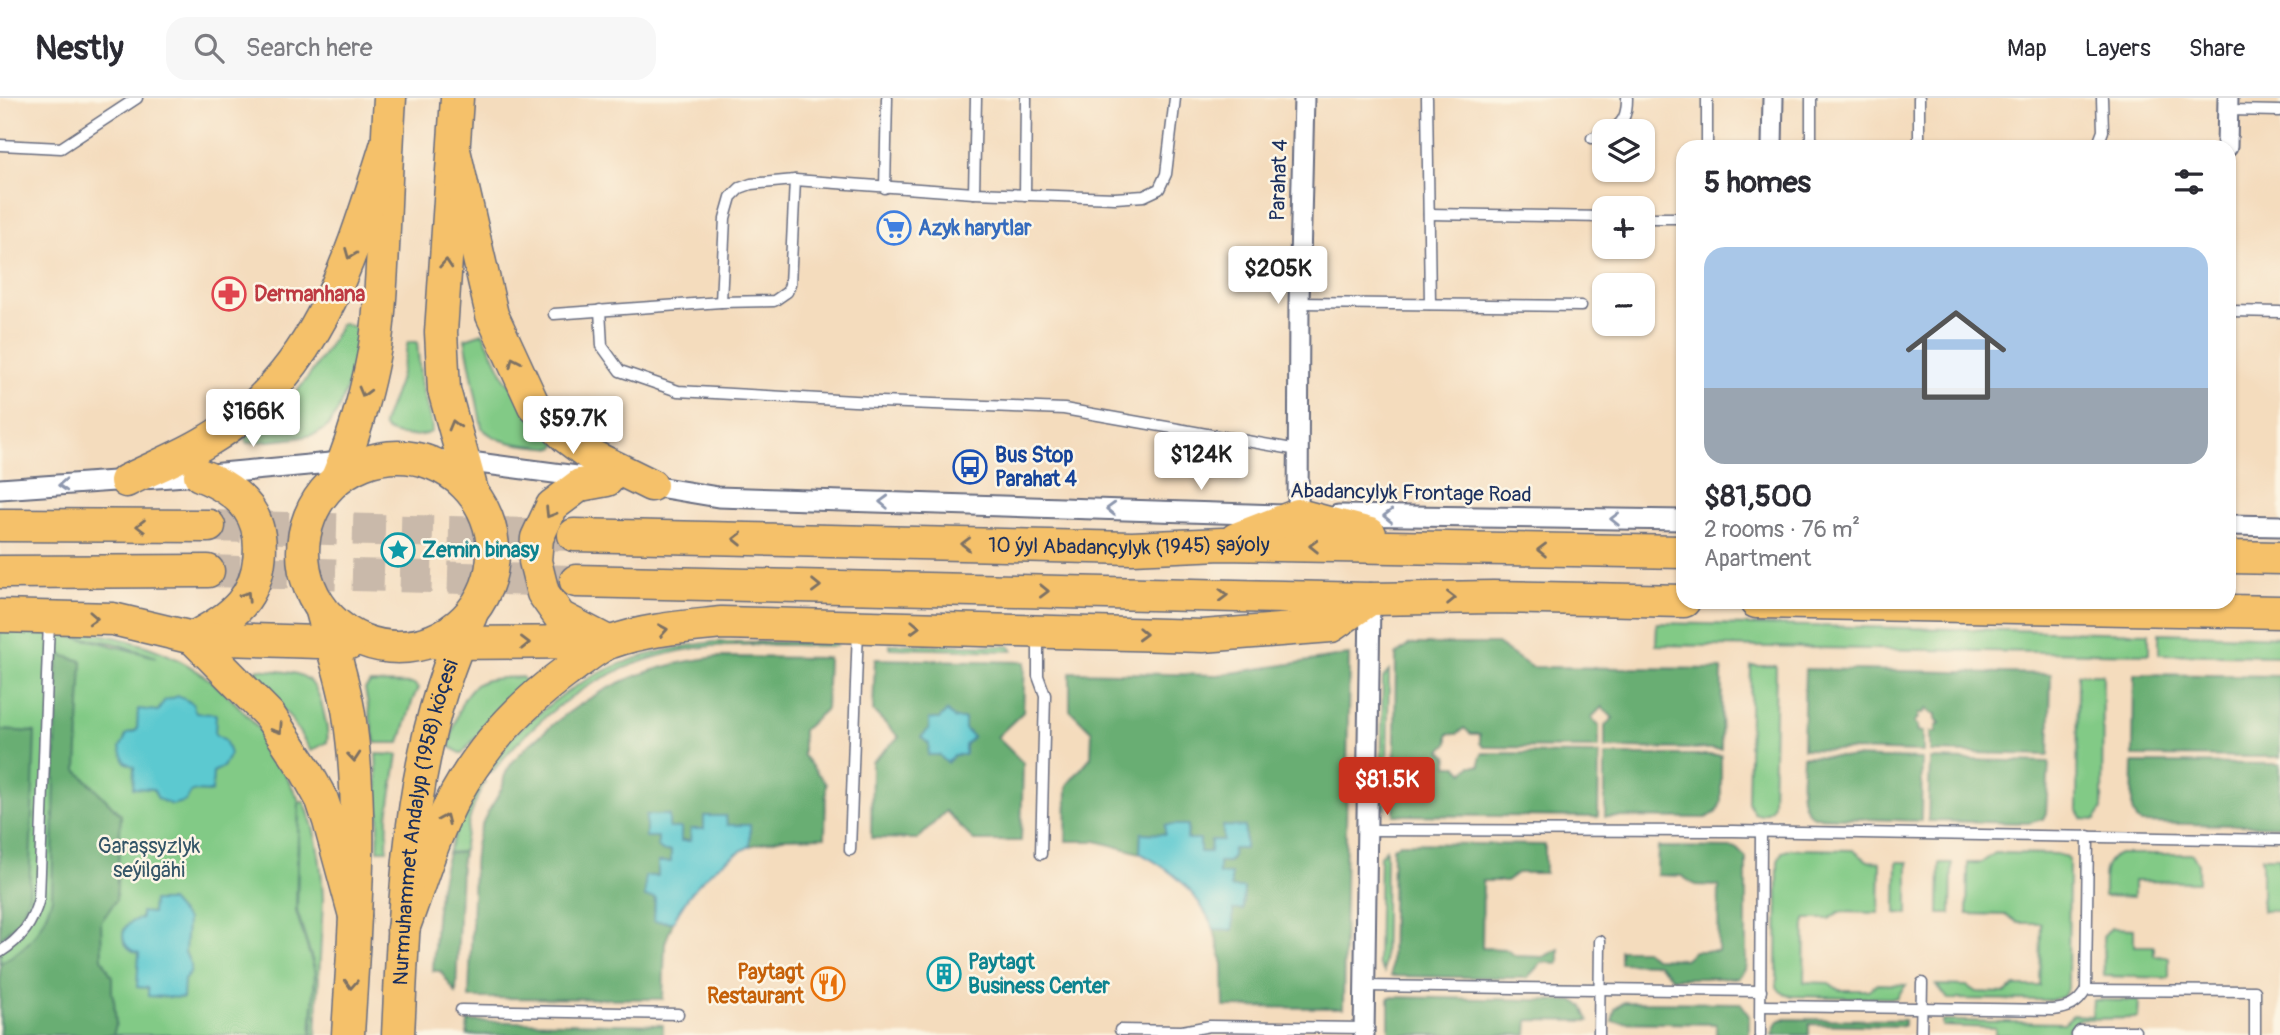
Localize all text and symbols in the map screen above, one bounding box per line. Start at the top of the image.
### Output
search box [166,17,656,80]
text: Nestly [35,28,124,69]
icon: search [190,29,228,67]
text: Search here [246,32,373,64]
text: Map [2007,34,2047,63]
text: Layers [2085,34,2151,63]
text: Share [2189,34,2245,63]
map controls [1592,119,1655,336]
button: layers [1592,119,1655,182]
street label: Parahat 4 [1264,139,1294,221]
icon: filters [2170,163,2208,201]
text: 5 homes [1704,164,1811,201]
button: + [1592,196,1655,259]
supermarket icon: Azyk harytlar [875,209,913,247]
place label: Azyk harytlar [918,215,1032,242]
pin: $205K [1229,246,1327,306]
one-way arrow [345,247,359,259]
text: $205K [1244,254,1312,283]
one-way arrow [438,258,453,269]
button: − [1592,273,1655,336]
pharmacy icon: Dermanhana [210,275,248,313]
place label: Dermanhana [254,281,366,308]
icon: home [1893,292,2019,418]
one-way arrow [508,357,522,370]
one-way arrow [357,386,372,398]
pin: $166K [204,390,302,449]
pin: $59.7K [516,396,630,456]
text: $166K [222,397,284,426]
text: $59.7K [539,404,607,433]
one-way arrow [447,419,462,431]
pin: $124K [1152,432,1250,492]
text: $124K [1170,440,1232,469]
place label: Bus Stop Parahat 4 [995,442,1078,493]
bus stop icon: Bus Stop Parahat 4 [951,448,989,486]
one-way arrow [57,477,68,492]
street label: Abadancylyk Frontage Road [1290,477,1532,509]
text: $81,500 [1704,478,1812,515]
one-way arrow [878,494,889,510]
one-way arrow [1106,502,1117,517]
one-way arrow [546,505,559,518]
one-way arrow [1382,508,1393,524]
one-way arrow [1610,511,1620,527]
text: 2 rooms · 76 m² [1704,515,1860,544]
one-way arrow [135,518,145,534]
street label: 10 ýyl Abadançylyk (1945) şaýoly [988,530,1270,562]
place icon: Zemin binasy [379,531,417,569]
one-way arrow [732,531,743,547]
place label: Zemin binasy [422,537,539,564]
one-way arrow [960,537,971,552]
one-way arrow [1309,538,1320,553]
one-way arrow [1536,542,1547,558]
text: Apartment [1704,544,1811,573]
one-way arrow [811,578,822,594]
one-way arrow [1039,583,1049,599]
one-way arrow [1218,588,1229,603]
one-way arrow [1445,590,1456,605]
one-way arrow [237,591,250,604]
one-way arrow [87,610,98,625]
one-way arrow [910,619,920,635]
one-way arrow [657,623,669,638]
one-way arrow [1137,626,1148,641]
one-way arrow [521,635,531,651]
street label: Nurmuhammet Andalyp (1958) köçesi [387,655,464,986]
one-way arrow [270,721,282,734]
one-way arrow [346,752,361,763]
pin: $81.5K [1330,758,1444,817]
text: $81.5K [1355,765,1419,794]
one-way arrow [437,814,451,826]
park label: Garaşsyzlyk seýilgähi [98,833,200,884]
place label: Paytagt Business Center [968,949,1110,1000]
building icon: Paytagt Business Center [925,955,963,993]
place label: Paytagt Restaurant [707,959,805,1010]
restaurant icon: Paytagt Restaurant [809,965,847,1003]
one-way arrow [344,979,359,990]

